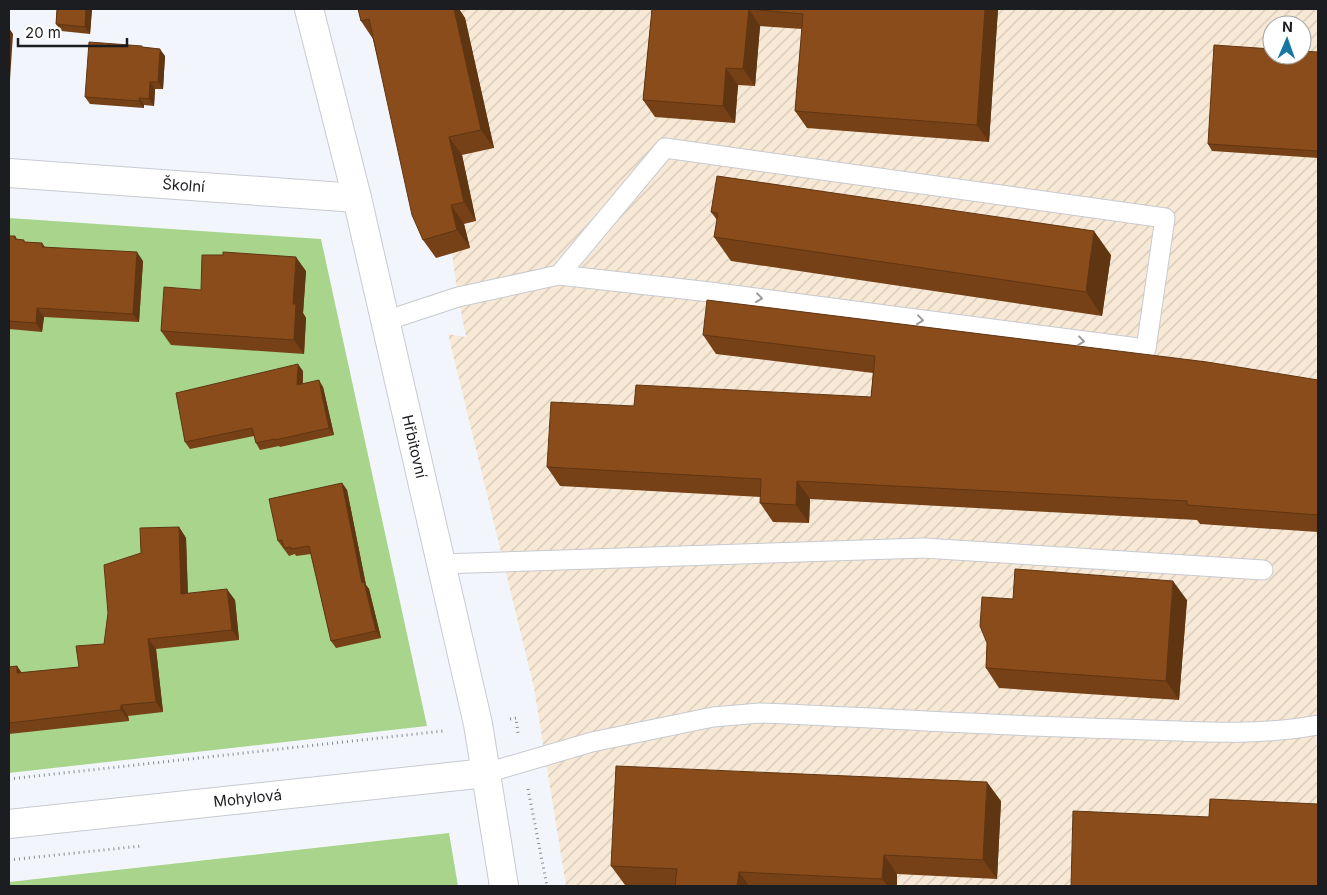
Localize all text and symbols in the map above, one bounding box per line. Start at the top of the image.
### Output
scale bar [18,15,126,47]
north arrow [1262,15,1312,65]
text: N [1282,18,1293,35]
text: 20 m [25,23,61,42]
street label: Školní [162,174,206,196]
one-way arrow [754,293,763,303]
one-way arrow [915,314,924,324]
one-way arrow [1077,335,1085,346]
street label: Hřbitovní [398,413,431,480]
street label: Mohylová [212,785,283,811]

